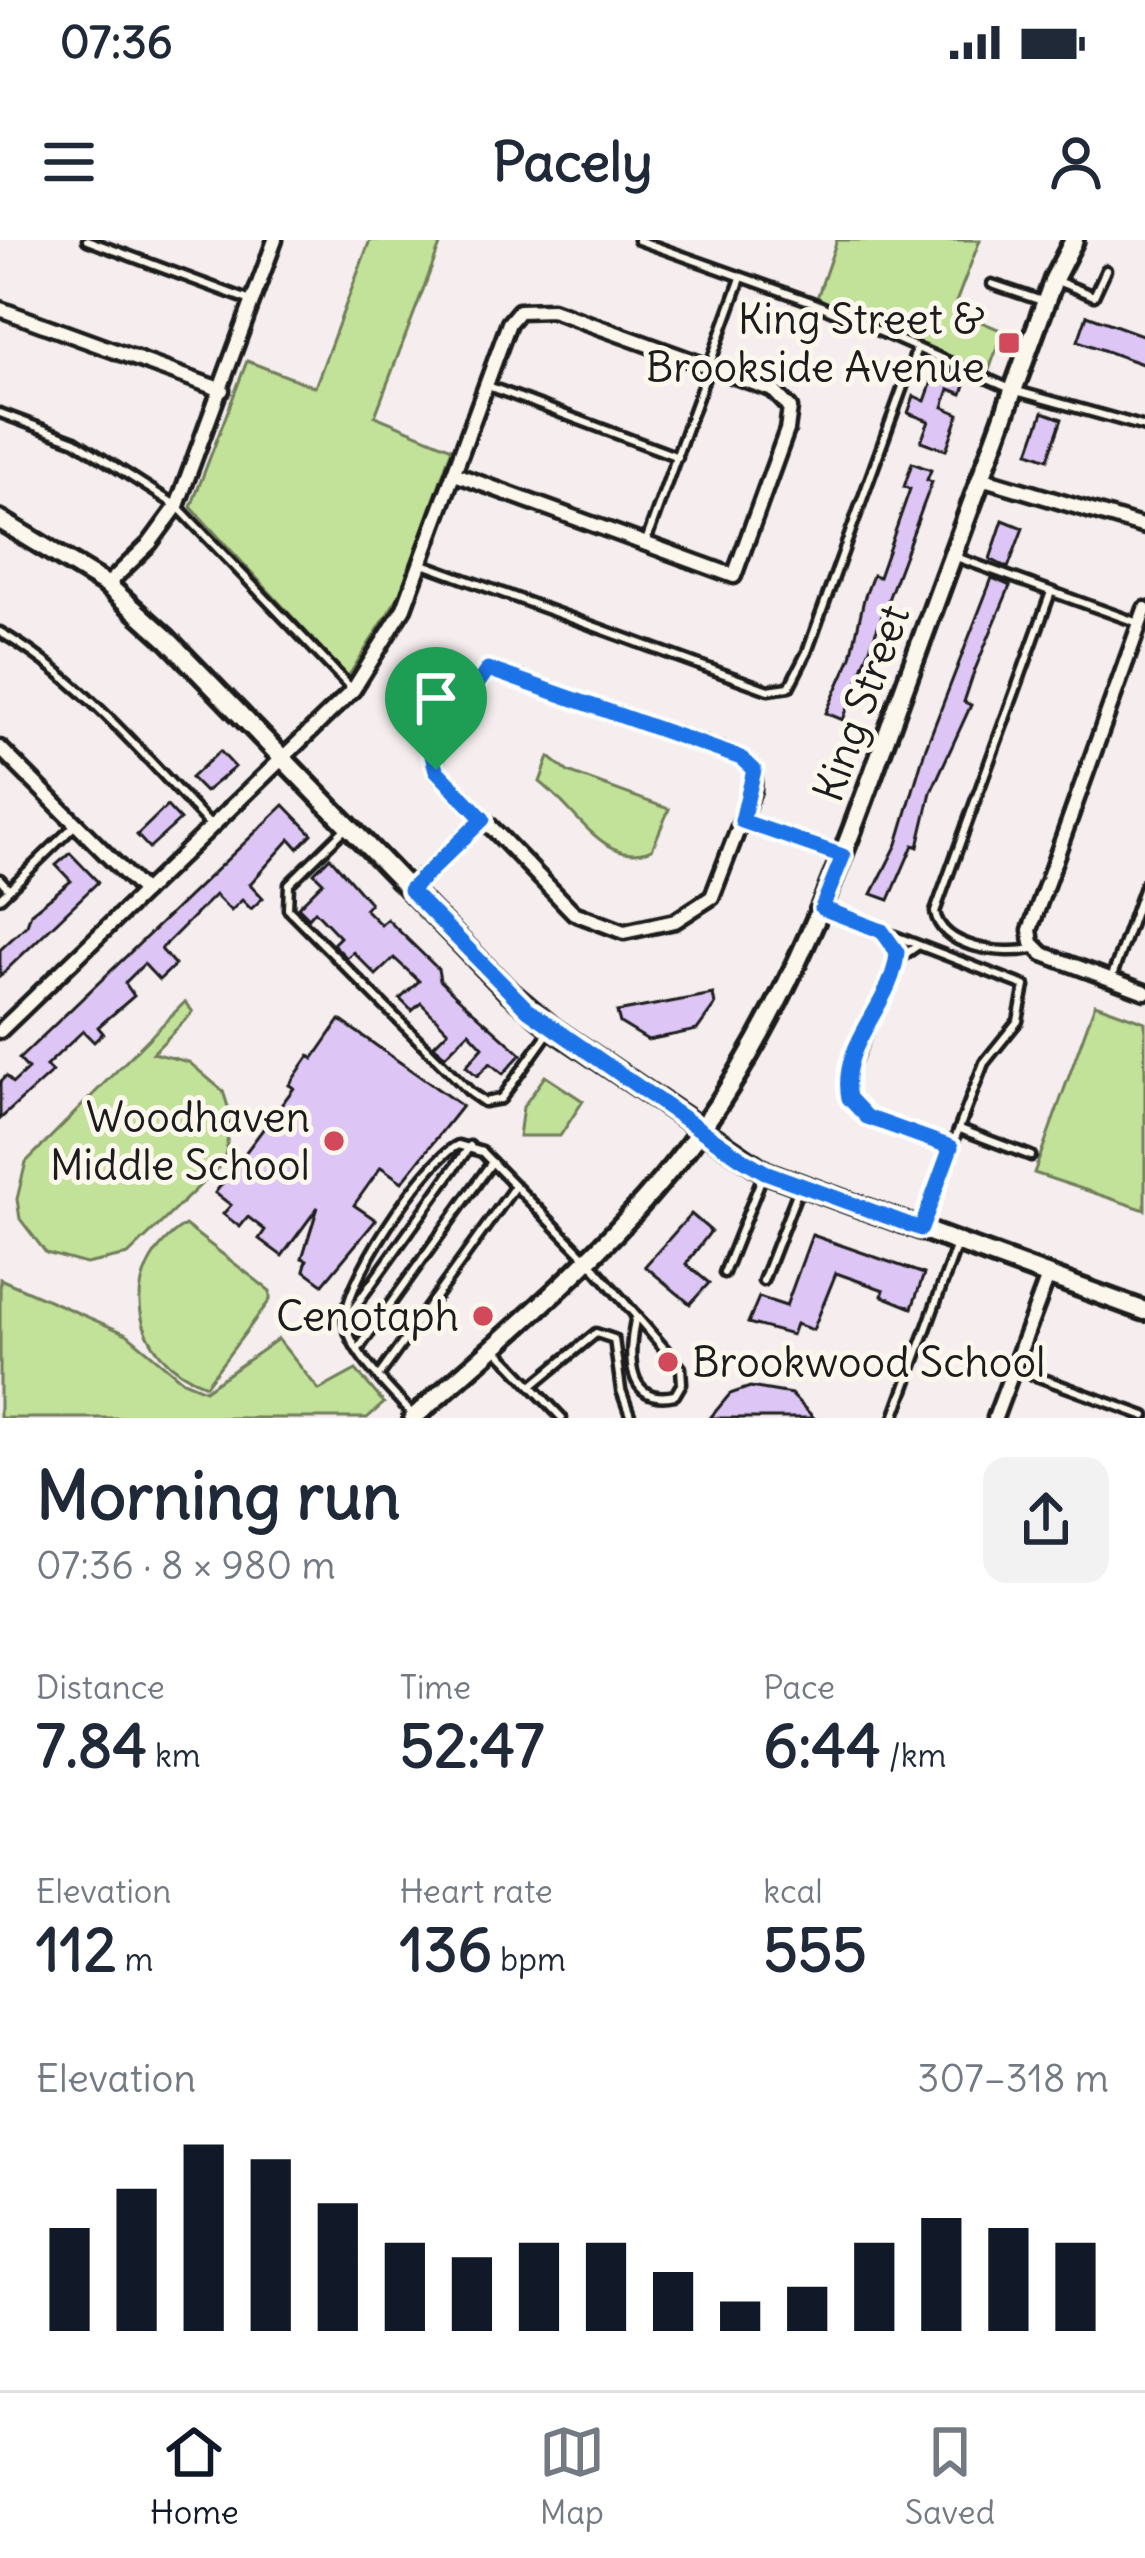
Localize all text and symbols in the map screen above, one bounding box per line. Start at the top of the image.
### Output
text: 07:36 [60,14,173,70]
text: Pacely [492,128,653,196]
icon: menu [36,129,102,195]
icon: person [1043,129,1109,195]
place label: King Street & Brookside Avenue [646,293,985,393]
marker: King Street & Brookside Avenue [996,330,1022,356]
street label: King Street [801,598,921,808]
pin [385,647,487,770]
icon: arrive [403,665,469,731]
place label: Woodhaven Middle School [50,1091,310,1191]
marker: Woodhaven Middle School [321,1128,347,1154]
place label: Cenotaph [276,1290,459,1342]
marker: Cenotaph [470,1303,496,1329]
place label: Brookwood School [692,1336,1045,1388]
marker: Brookwood School [655,1349,681,1375]
text: Morning run [36,1454,400,1537]
button: share [983,1457,1109,1583]
text: 07:36 · 8 × 980 m [36,1541,336,1590]
text: Distance [36,1666,165,1708]
text: Time [400,1666,471,1708]
text: Pace [763,1666,835,1708]
text: 7.84 [36,1708,147,1783]
text: 52:47 [400,1708,544,1783]
text: 6:44 [763,1708,881,1783]
text: km [147,1734,201,1776]
text: /km [881,1734,946,1776]
text: Elevation [36,1870,171,1912]
text: Heart rate [400,1870,553,1912]
text: kcal [763,1870,823,1912]
text: 112 [36,1912,117,1987]
text: 136 [400,1912,492,1987]
text: 555 [763,1912,867,1987]
text: m [117,1938,153,1980]
text: bpm [492,1938,566,1980]
text: Elevation [36,2054,196,2103]
text: 307–318 m [917,2054,1109,2103]
tab: Home [150,2419,239,2533]
tab: Map [539,2419,605,2533]
tab: Saved [905,2419,995,2533]

